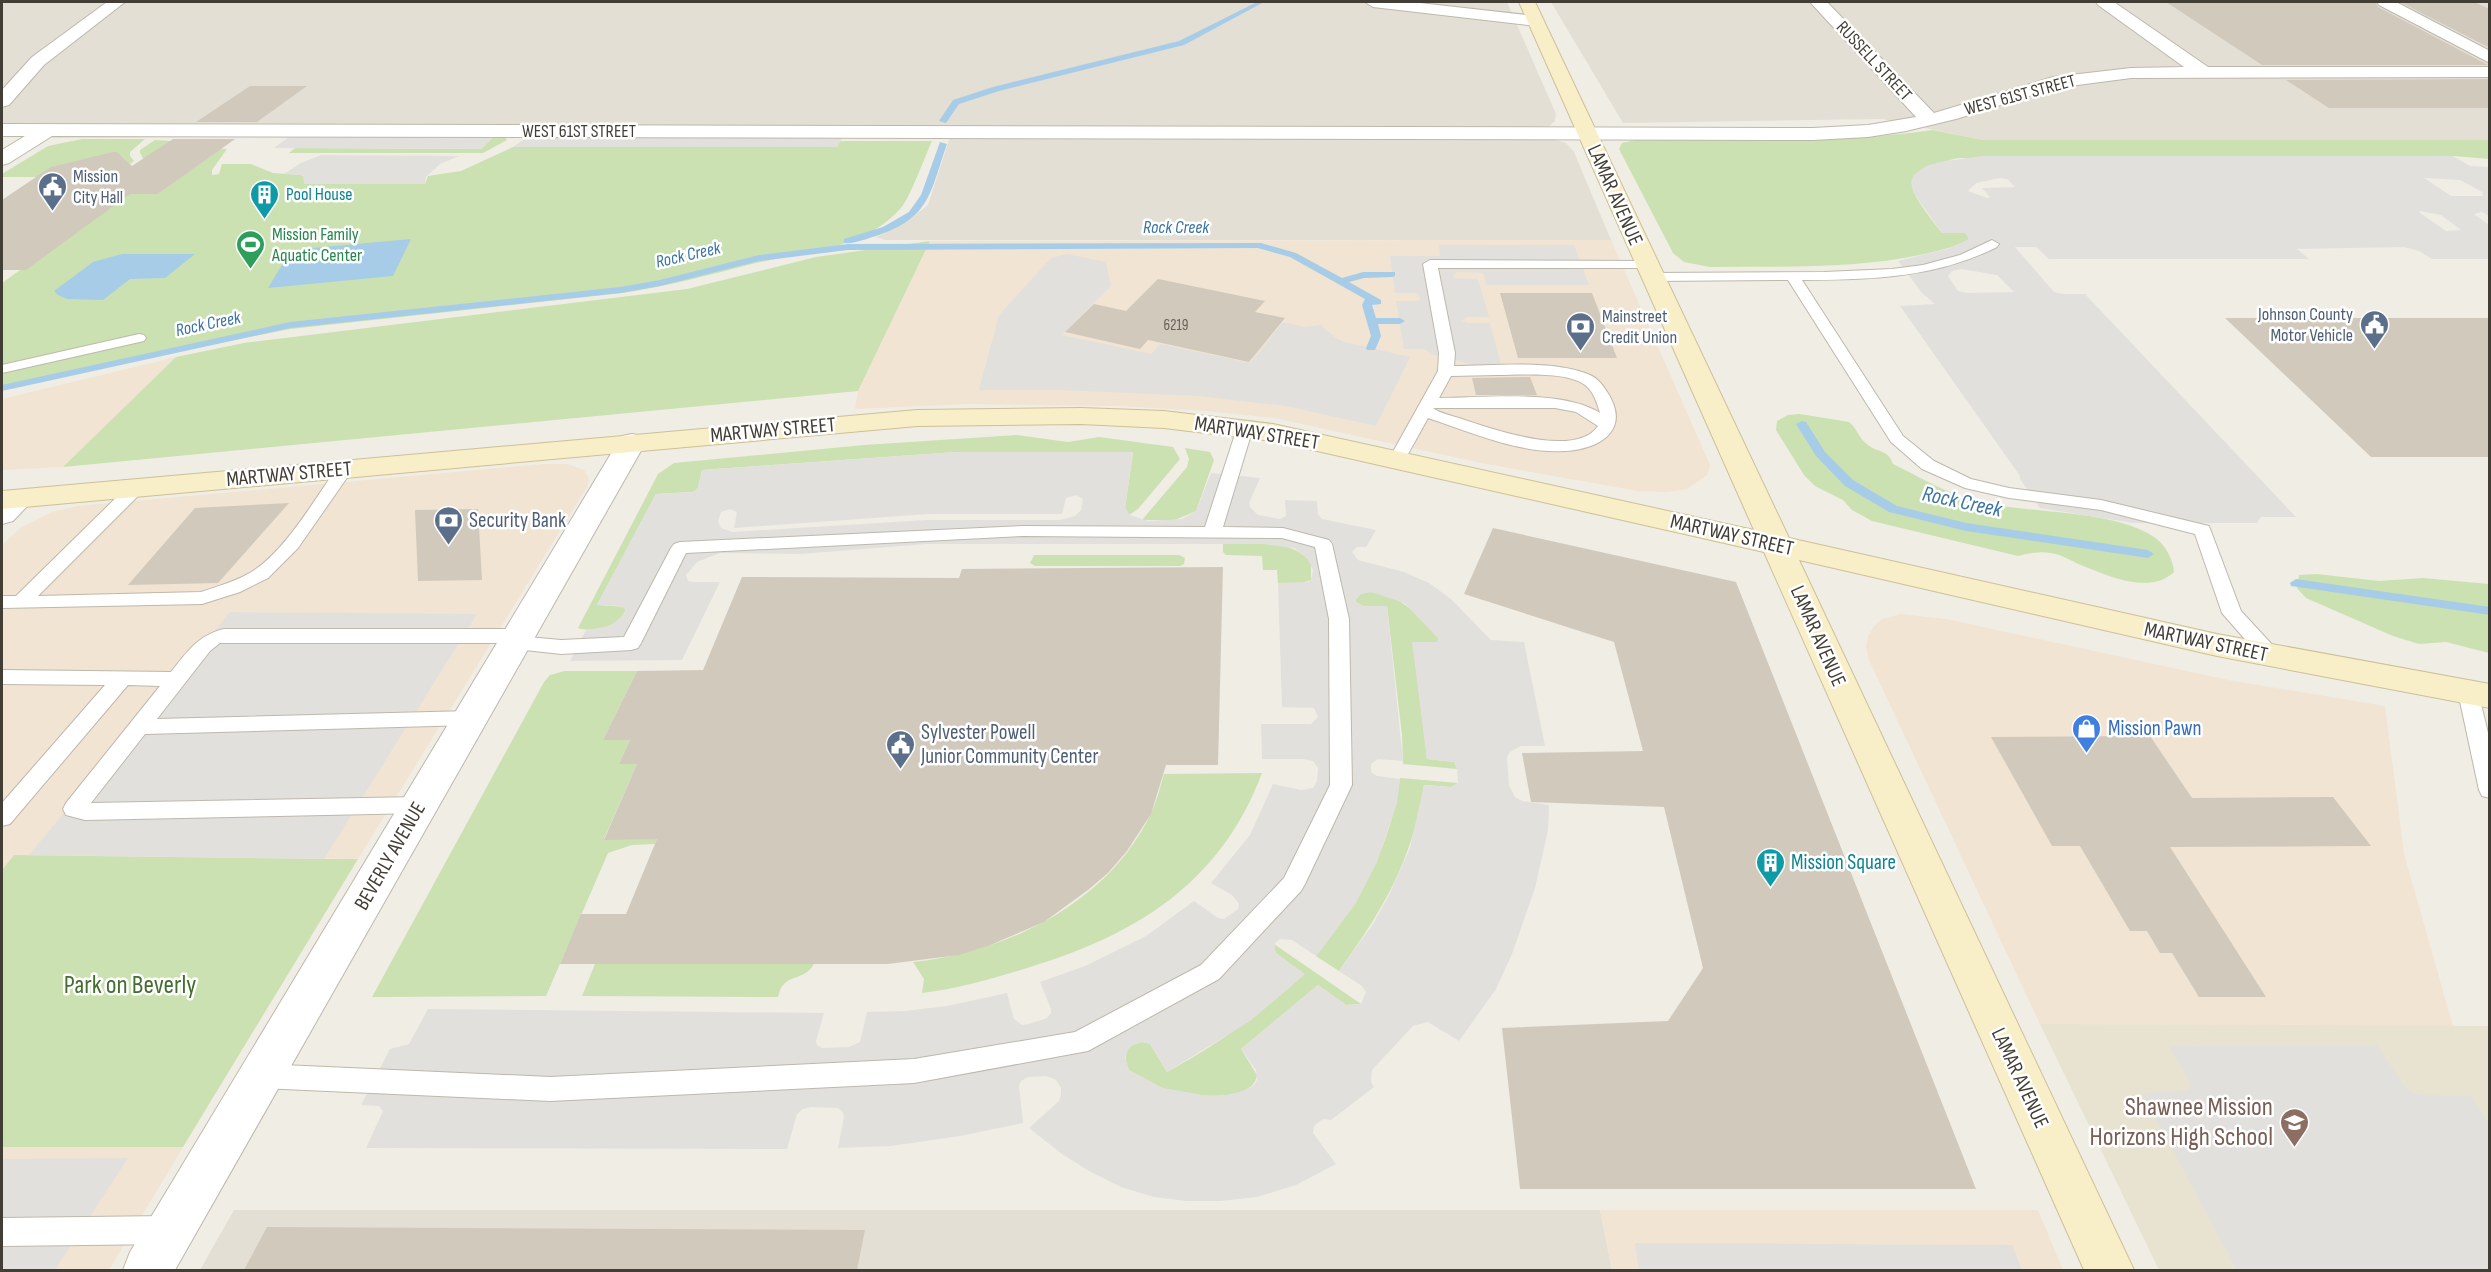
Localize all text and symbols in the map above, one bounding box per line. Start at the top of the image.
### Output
street label: RUSSELL STREET [1832,17,1916,105]
street label: WEST 61ST STREET [1962,70,2078,120]
street label: WEST 61ST STREET [522,121,636,142]
street label: LAMAR AVENUE [1582,141,1648,249]
place label: Mission City Hall [73,166,123,208]
public building icon: Mission City Hall [36,170,68,212]
building icon: Pool House [249,178,281,220]
place label: Pool House [286,184,353,205]
water label: Rock Creek [1143,217,1210,238]
place label: Mission Family Aquatic Center [271,224,362,266]
sports icon: Mission Family Aquatic Center [235,228,267,270]
water label: Rock Creek [654,237,724,273]
place label: Johnson County Motor Vehicle [2257,304,2353,346]
place label: Mainstreet Credit Union [1602,306,1677,348]
water label: Rock Creek [174,307,244,341]
public building icon: Johnson County Motor Vehicle [2358,308,2390,350]
bank icon: Mainstreet Credit Union [1565,310,1597,352]
house number: 6219 [1164,316,1188,335]
street label: MARTWAY STREET [1193,411,1322,455]
street label: MARTWAY STREET [709,412,837,448]
street label: MARTWAY STREET [225,456,353,492]
water label: Rock Creek [1920,480,2005,524]
bank icon: Security Bank [432,504,464,546]
place label: Security Bank [469,508,566,533]
street label: MARTWAY STREET [1668,509,1797,561]
street label: LAMAR AVENUE [1785,582,1851,690]
street label: MARTWAY STREET [2142,617,2271,667]
shop icon: Mission Pawn [2071,712,2103,754]
place label: Mission Pawn [2108,716,2202,741]
place label: Sylvester Powell Junior Community Center [920,720,1099,769]
public building icon: Sylvester Powell Junior Community Center [884,728,916,770]
street label: BEVERLY AVENUE [349,798,431,914]
building icon: Mission Square [1754,846,1786,888]
place label: Mission Square [1791,850,1896,875]
park label: Park on Beverly [64,970,196,1001]
street label: LAMAR AVENUE [1986,1024,2054,1132]
place label: Shawnee Mission Horizons High School [2090,1092,2273,1153]
school or university icon: Shawnee Mission Horizons High School [2278,1106,2310,1148]

